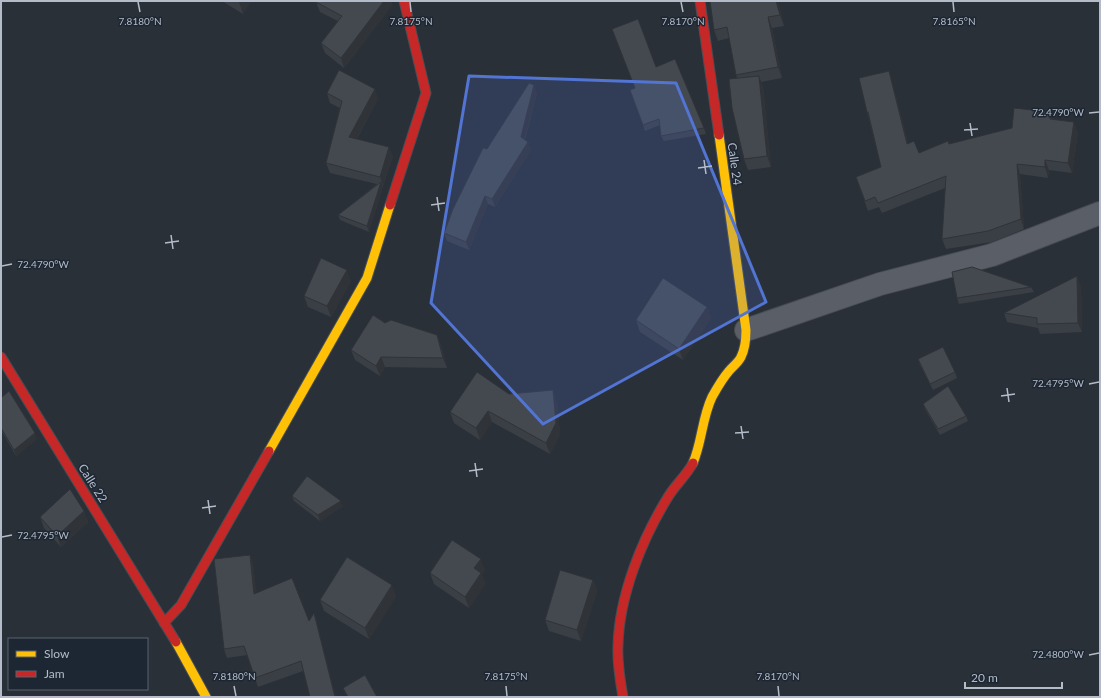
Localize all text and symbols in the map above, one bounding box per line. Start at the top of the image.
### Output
text: 7.8180°N [118,15,162,27]
text: 7.8175°N [389,15,433,27]
text: 7.8170°N [661,15,705,27]
text: 7.8165°N [932,15,976,27]
text: 72.4790°W [1032,106,1084,118]
street label: Calle 24 [725,142,745,186]
text: 72.4790°W [17,258,69,270]
text: 72.4795°W [1032,377,1084,389]
street label: Calle 22 [75,461,111,505]
text: 72.4795°W [17,529,69,541]
legend [8,638,148,690]
text: Slow [44,646,70,661]
text: 72.4800°W [1032,648,1084,660]
scale bar [965,664,1062,690]
text: Jam [44,666,65,681]
text: 7.8180°N [212,670,256,682]
text: 7.8175°N [484,670,528,682]
text: 7.8170°N [756,670,800,682]
text: 20 m [971,670,998,685]

